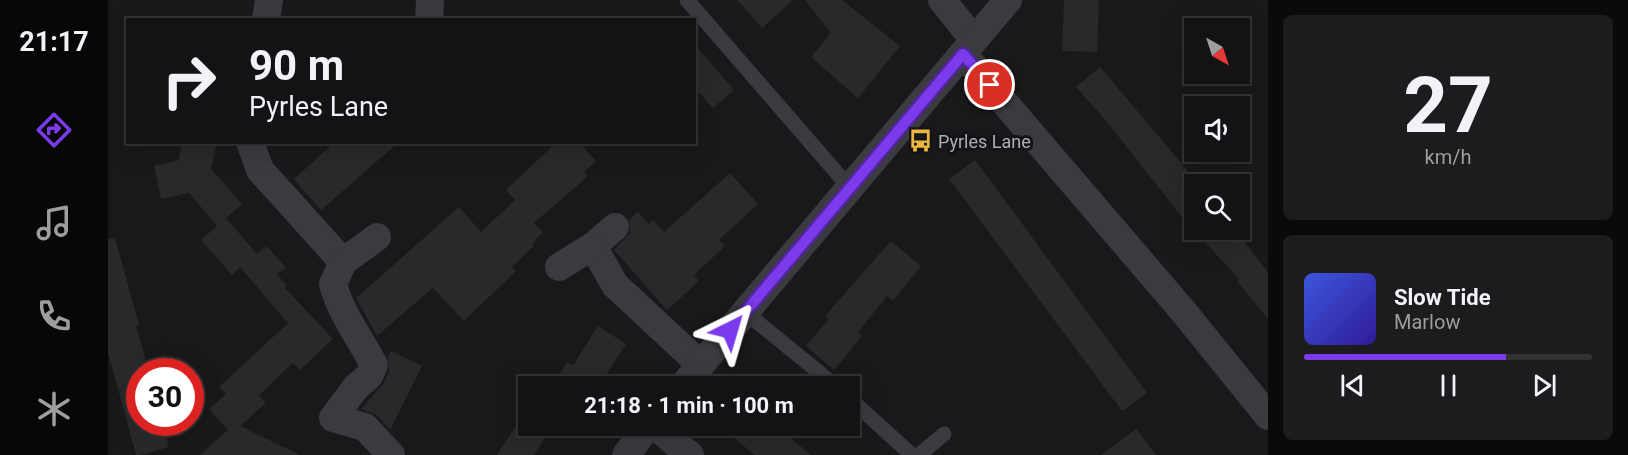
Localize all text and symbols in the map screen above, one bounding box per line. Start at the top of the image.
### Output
north arrow [1184,18,1250,84]
map controls [1184,18,1250,240]
text: 21:17 [19,26,89,58]
text: 90 m [249,41,344,90]
icon: right [150,42,228,120]
pin [964,59,1015,110]
text: 27 [1403,60,1493,151]
icon: arrive [973,68,1006,101]
text: Pyrles Lane [249,91,388,123]
button: sound [1184,96,1250,162]
icon: directions [33,109,75,151]
bus stop icon: Pyrles Lane [907,128,933,154]
place label: Pyrles Lane [938,131,1031,152]
text: km/h [1425,145,1471,169]
button: search [1184,174,1250,240]
icon: music [33,202,75,244]
text: Slow Tide [1394,285,1491,310]
icon: phone [33,295,75,337]
position arrow [698,298,762,362]
text: Marlow [1394,310,1460,334]
speed limit sign: 30 [126,358,204,436]
icon: previous [1336,369,1369,402]
icon: pause [1432,369,1465,402]
icon: next [1528,369,1561,402]
icon: climate [33,388,75,430]
text: 21:18 · 1 min · 100 m [584,393,794,418]

